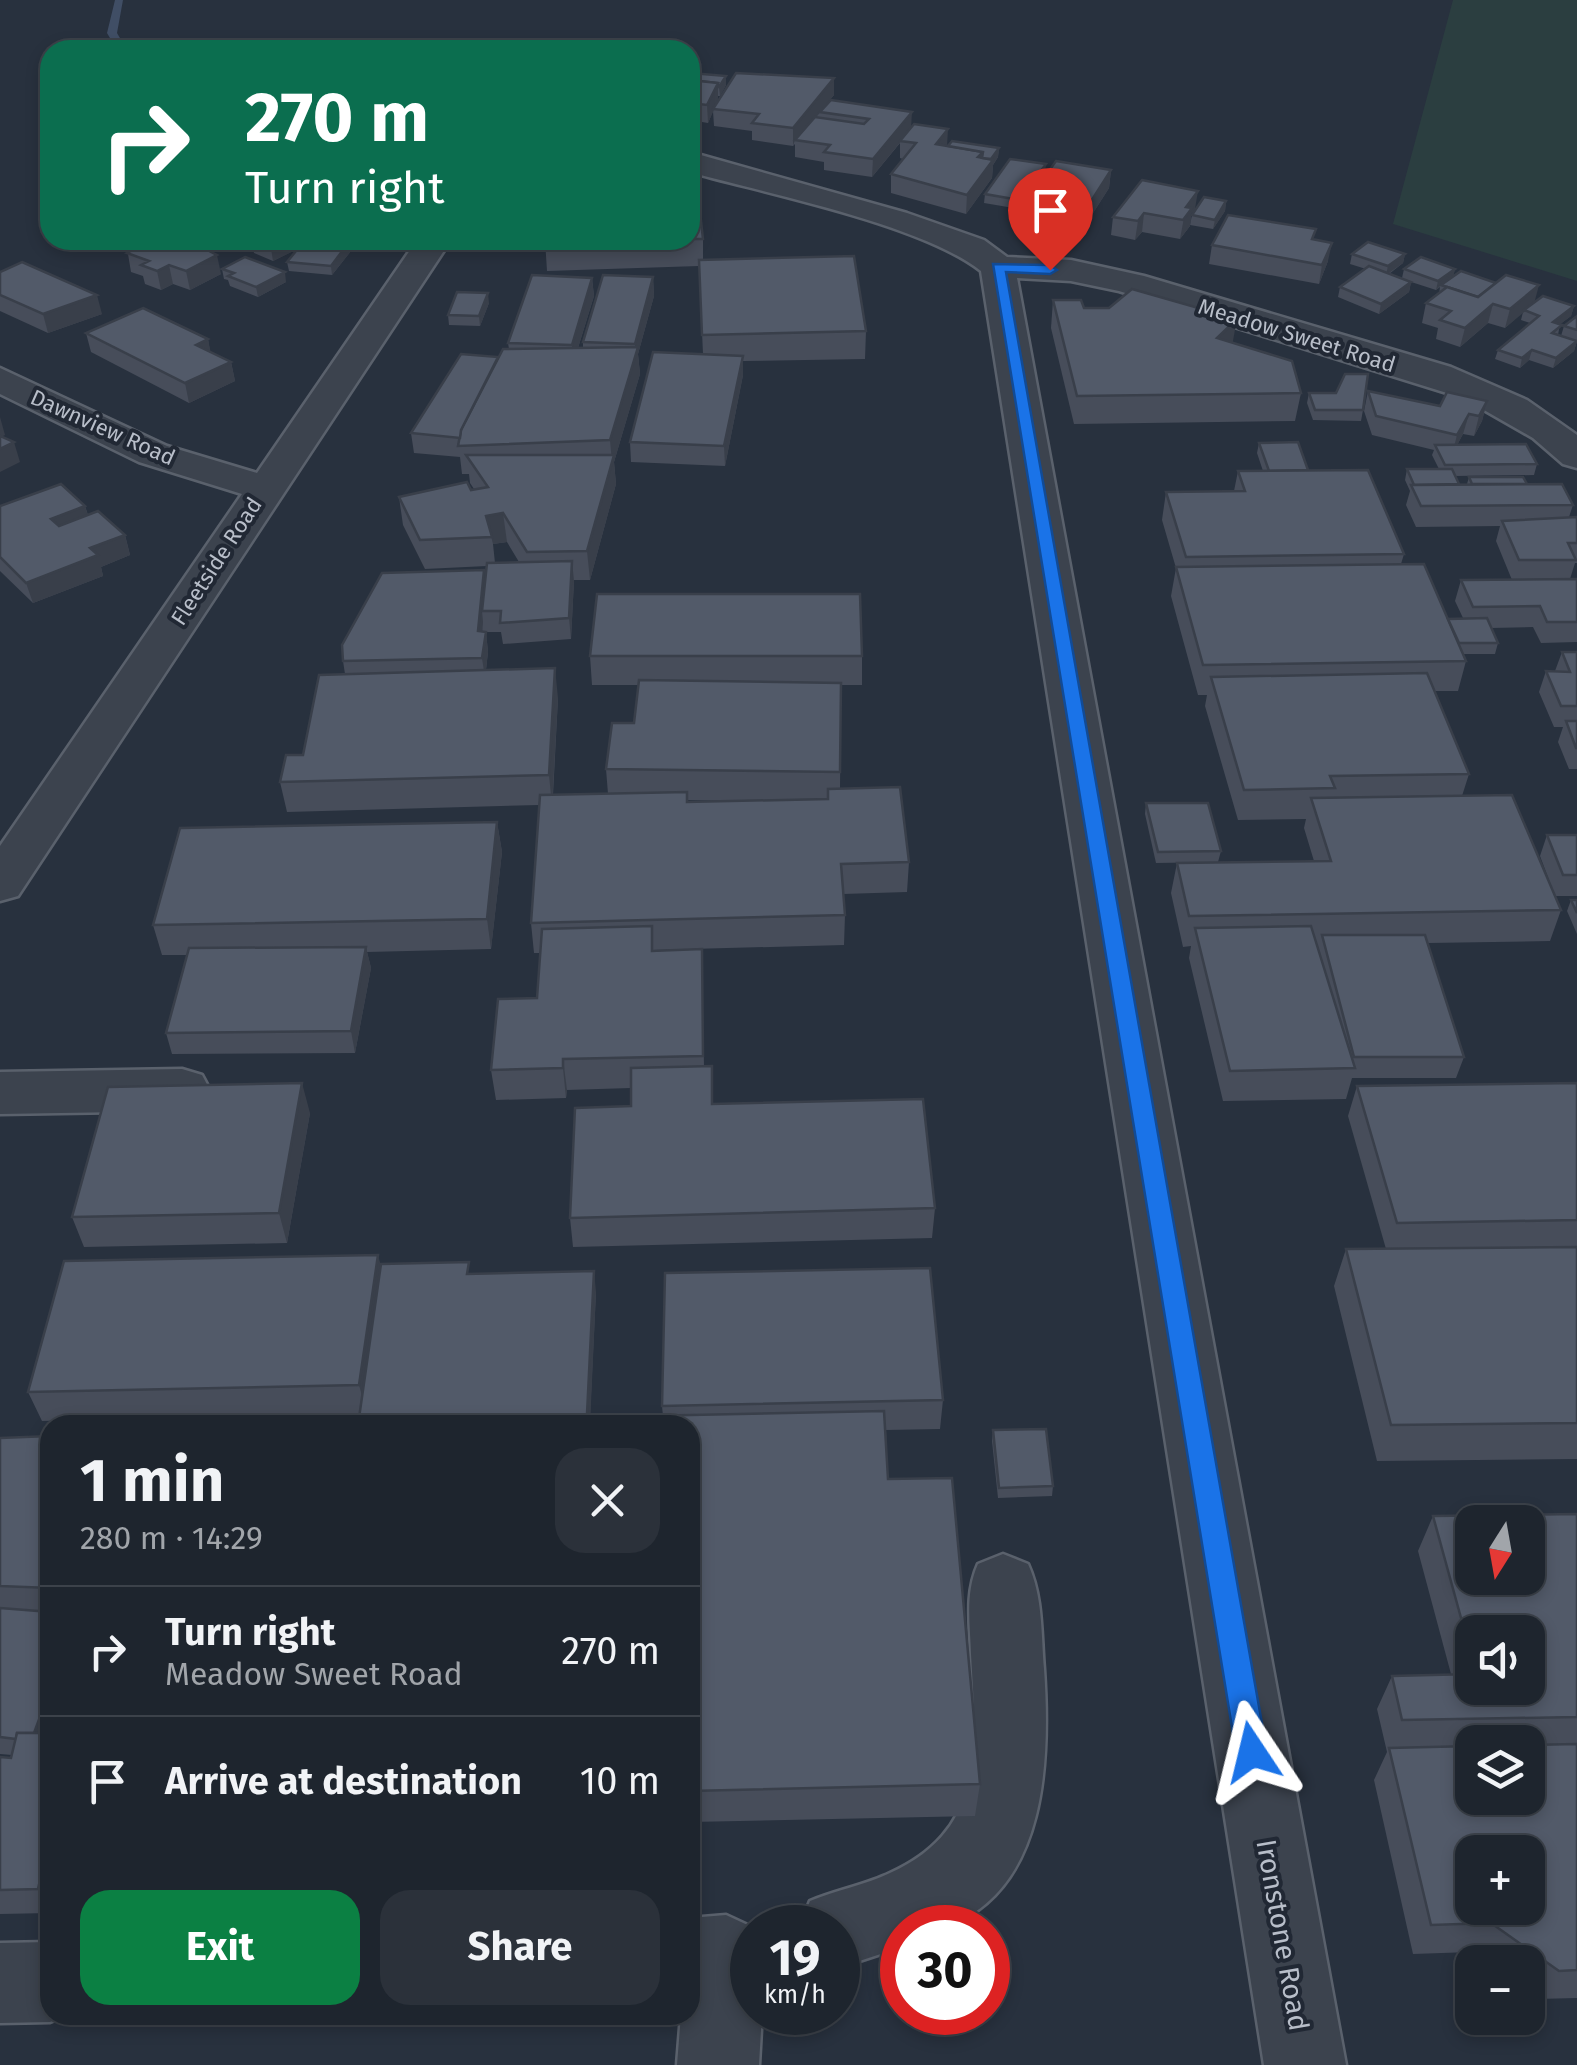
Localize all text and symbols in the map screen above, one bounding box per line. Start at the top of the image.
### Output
text: 270 m [245,76,429,160]
icon: right [80,80,210,210]
text: Turn right [245,161,444,215]
pin [1008,168,1093,271]
icon: arrive [1023,183,1078,238]
street label: Meadow Sweet Road [1195,293,1399,378]
street label: Dawnview Road [26,383,179,471]
street label: Fleetside Road [165,492,268,630]
text: 1 min [80,1445,224,1517]
button: close [555,1448,660,1553]
north arrow [1455,1505,1545,1595]
map controls [1455,1505,1545,2035]
text: 280 m · 14:29 [80,1519,263,1557]
text: Turn right [165,1609,335,1655]
button: sound [1455,1615,1545,1705]
icon: right [80,1624,135,1679]
text: 270 m [561,1628,660,1674]
text: Meadow Sweet Road [165,1655,463,1693]
position arrow [1200,1700,1304,1804]
button: layers [1455,1725,1545,1815]
icon: arrive [80,1754,135,1809]
text: Arrive at destination [165,1758,522,1804]
text: 10 m [580,1758,660,1804]
button: + [1455,1835,1545,1925]
street label: Ironstone Road [1249,1837,1316,2033]
button: Exit [80,1890,360,2005]
button: Share [380,1890,660,2005]
speed limit sign: 30 [880,1905,1010,2035]
text: 19 [769,1928,821,1988]
button: − [1455,1945,1545,2035]
text: km/h [764,1980,826,2010]

